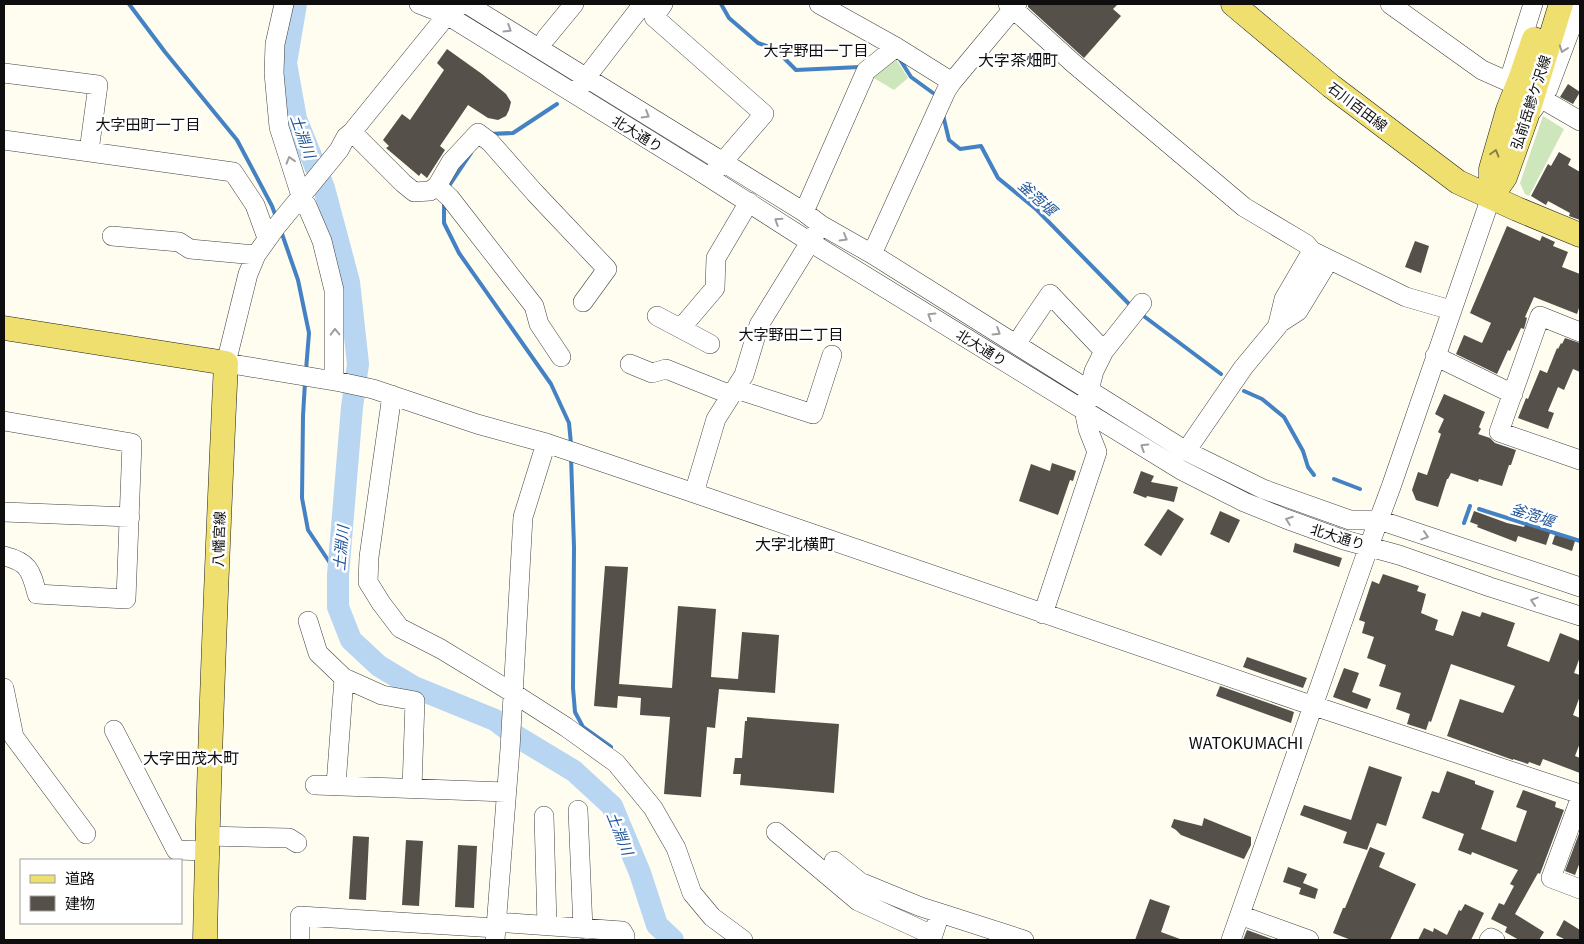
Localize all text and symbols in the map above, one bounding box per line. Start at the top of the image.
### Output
one-way arrow [503,23,512,33]
district label: 大字野田一丁目 [763,39,869,60]
one-way arrow [1559,45,1569,53]
district label: 大字茶畑町 [978,47,1058,71]
street label: 弘前岳鰺ケ沢線 [1505,52,1555,152]
street label: 石川百田線 [1324,77,1392,135]
one-way arrow [641,108,650,118]
street label: 北大通り [609,110,667,156]
water label: 土淵川 [286,111,322,163]
district label: 大字田町一丁目 [95,113,201,134]
one-way arrow [1490,149,1500,158]
one-way arrow [285,156,295,165]
water label: 釜萢堰 [1014,174,1064,222]
one-way arrow [775,218,784,228]
one-way arrow [838,231,847,241]
one-way arrow [928,313,937,323]
district label: 大字野田二丁目 [738,323,844,344]
street label: 北大通り [953,324,1011,370]
one-way arrow [991,326,1000,336]
one-way arrow [330,328,340,336]
one-way arrow [1141,444,1150,454]
water label: 釜萢堰 [1508,497,1560,532]
street label: 八幡宮線 [207,511,229,567]
one-way arrow [1285,516,1294,526]
street label: 北大通り [1308,518,1368,554]
water label: 土淵川 [328,523,353,571]
one-way arrow [1420,530,1429,540]
district label: 大字北横町 [755,531,835,555]
one-way arrow [1530,596,1538,606]
district label: WATOKUMACHI [1189,730,1303,754]
district label: 大字田茂木町 [143,745,239,769]
water label: 土淵川 [603,808,640,860]
legend [20,859,182,924]
text: 道路 [65,867,95,888]
text: 建物 [65,892,95,913]

